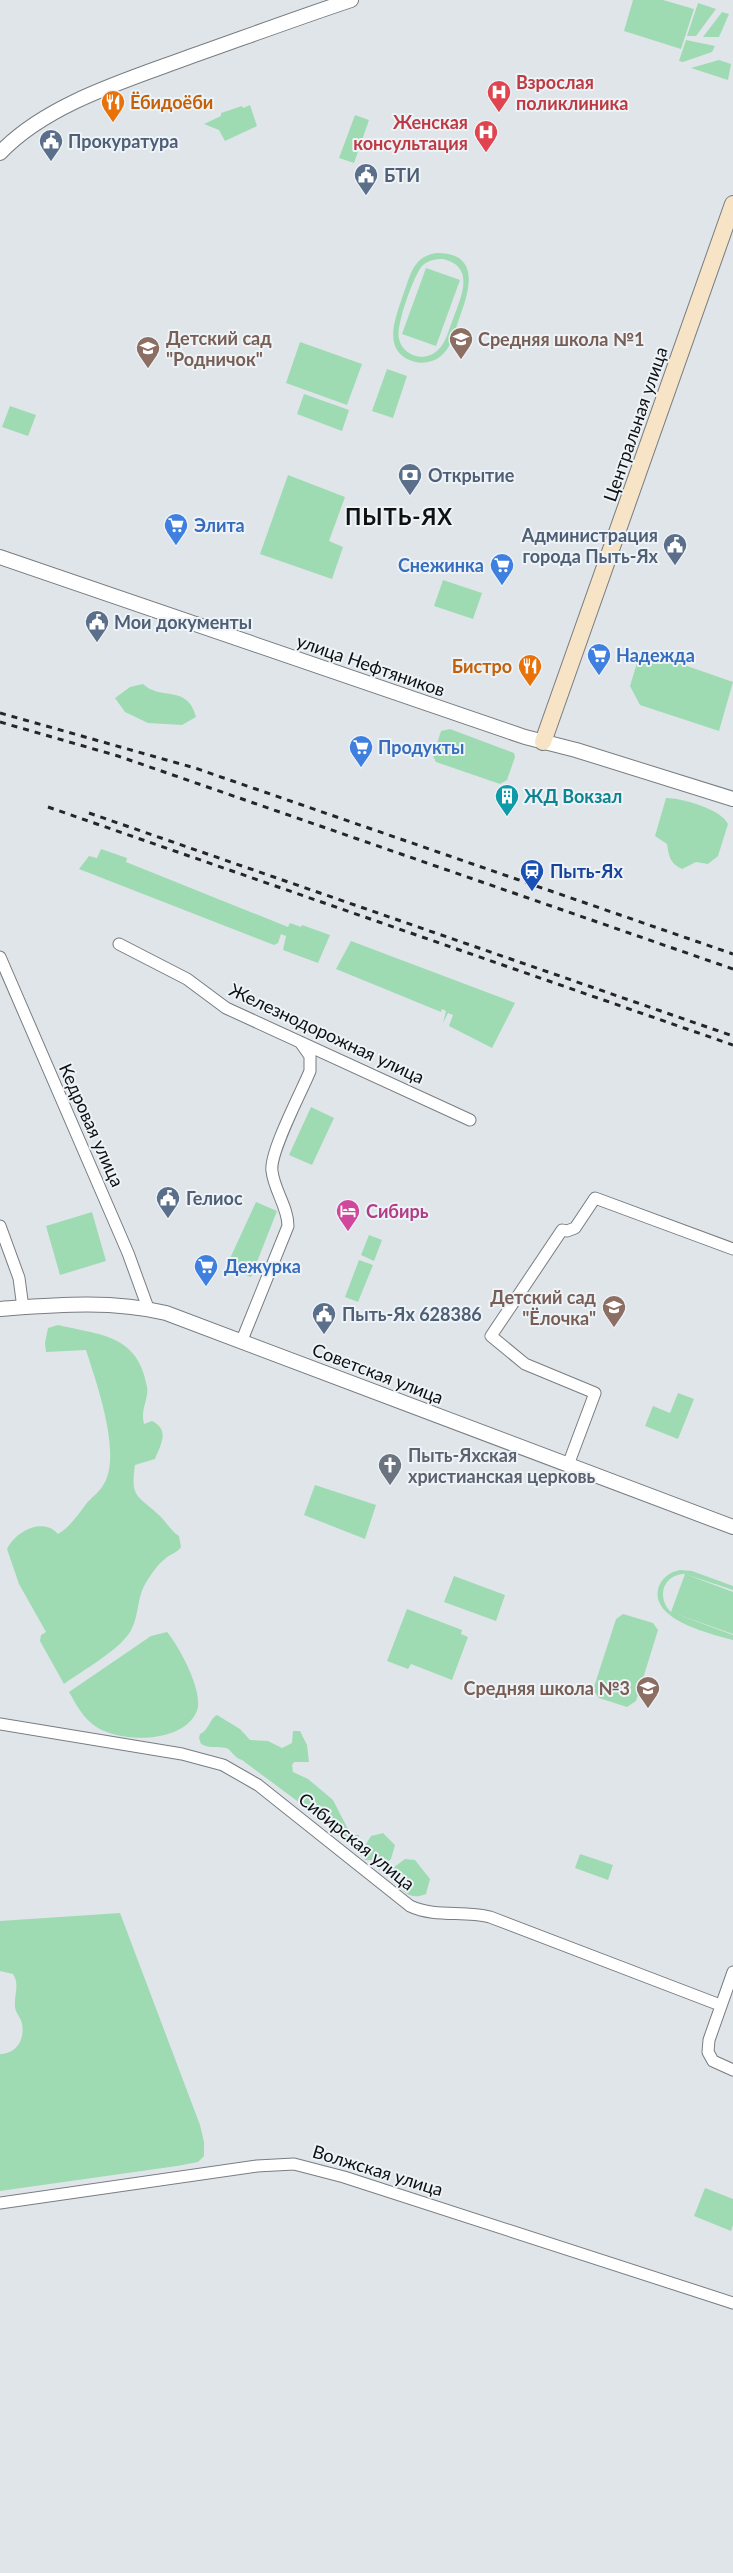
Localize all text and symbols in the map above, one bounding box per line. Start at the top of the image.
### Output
place label: Взрослая поликлиника [516,71,628,114]
hospital icon: Взрослая поликлиника [486,79,512,113]
restaurant icon: Ёбидоёби [100,89,126,123]
place label: Ёбидоёби [130,91,213,113]
place label: Женская консультация [353,111,468,154]
hospital icon: Женская консультация [473,119,499,153]
public building icon: Прокуратура [38,128,64,162]
place label: Прокуратура [68,130,178,152]
public building icon: БТИ [353,162,379,196]
place label: БТИ [384,164,420,186]
school or university icon: Средняя школа №1 [448,326,474,360]
place label: Детский сад "Родничок" [166,327,272,370]
place label: Средняя школа №1 [478,328,644,350]
school or university icon: Детский сад "Родничок" [135,335,161,369]
street label: Центральная улица [598,344,672,504]
bank icon: Открытие [397,462,423,496]
place label: Открытие [428,464,515,486]
district label: ПЫТЬ-ЯХ [345,503,453,530]
supermarket icon: Элита [163,512,189,546]
place label: Элита [194,514,245,536]
place label: Администрация города Пыть-Ях [521,524,659,567]
public building icon: Администрация города Пыть-Ях [662,532,688,566]
supermarket icon: Снежинка [489,552,515,586]
place label: Снежинка [398,554,484,576]
public building icon: Мои документы [84,609,110,643]
place label: Мои документы [114,611,252,633]
street label: улица Нефтяников [294,629,448,701]
supermarket icon: Надежда [586,642,612,676]
place label: Надежда [616,644,695,666]
restaurant icon: Бистро [517,653,543,687]
place label: Бистро [452,655,512,677]
supermarket icon: Продукты [348,734,374,768]
place label: Продукты [378,736,464,758]
building icon: ЖД Вокзал [494,783,520,817]
place label: ЖД Вокзал [524,785,622,807]
station icon: Пыть-Ях [519,858,545,892]
place label: Пыть-Ях [550,860,623,882]
street label: Железнодорожная улица [226,978,428,1088]
street label: Кедровая улица [55,1060,129,1190]
public building icon: Гелиос [155,1185,181,1219]
place label: Гелиос [186,1187,243,1209]
hotel icon: Сибирь [335,1198,361,1232]
place label: Сибирь [366,1200,429,1222]
supermarket icon: Дежурка [193,1253,219,1287]
place label: Дежурка [224,1255,301,1277]
place label: Детский сад "Ёлочка" [490,1286,597,1329]
school or university icon: Детский сад "Ёлочка" [601,1294,627,1328]
public building icon: Пыть-Ях 628386 [311,1301,337,1335]
place label: Пыть-Ях 628386 [342,1303,482,1325]
street label: Советская улица [309,1338,447,1408]
place label: Пыть-Яхская христианская церковь [408,1444,596,1487]
church icon: Пыть-Яхская христианская церковь [377,1452,403,1486]
school or university icon: Средняя школа №3 [635,1675,661,1709]
place label: Средняя школа №3 [464,1677,630,1699]
street label: Сибирская улица [295,1788,419,1894]
street label: Волжская улица [310,2140,446,2200]

